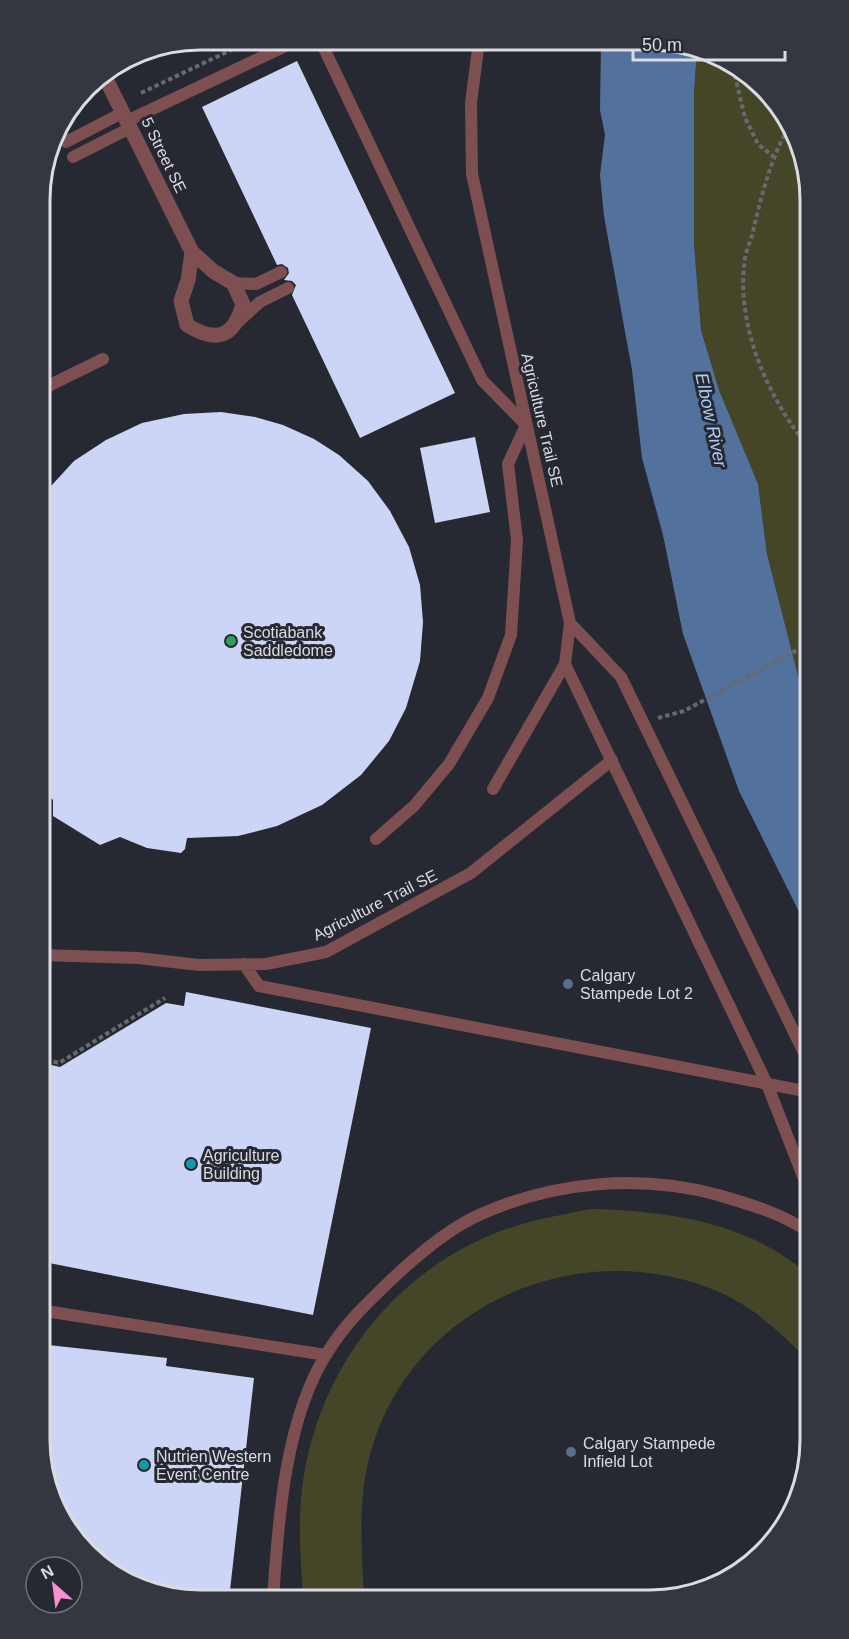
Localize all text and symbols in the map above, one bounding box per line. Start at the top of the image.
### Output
scale bar [633,24,784,62]
text: 50 m [642,35,682,55]
street label: 5 Street SE [138,115,190,195]
street label: Agriculture Trail SE [518,351,566,489]
water label: Elbow River [691,371,731,470]
place label: Scotiabank Saddledome [243,624,333,659]
marker: Scotiabank Saddledome [224,634,238,648]
street label: Agriculture Trail SE [310,866,440,944]
place label: Calgary Stampede Lot 2 [580,967,693,1002]
marker: Calgary Stampede Lot 2 [561,977,575,991]
place label: Agriculture Building [203,1147,280,1182]
marker: Agriculture Building [184,1157,198,1171]
place label: Calgary Stampede Infield Lot [583,1435,716,1470]
marker: Calgary Stampede Infield Lot [564,1445,578,1459]
place label: Nutrien Western Event Centre [156,1448,271,1483]
marker: Nutrien Western Event Centre [137,1458,151,1472]
north arrow [24,1555,84,1615]
text: N [38,1562,56,1582]

